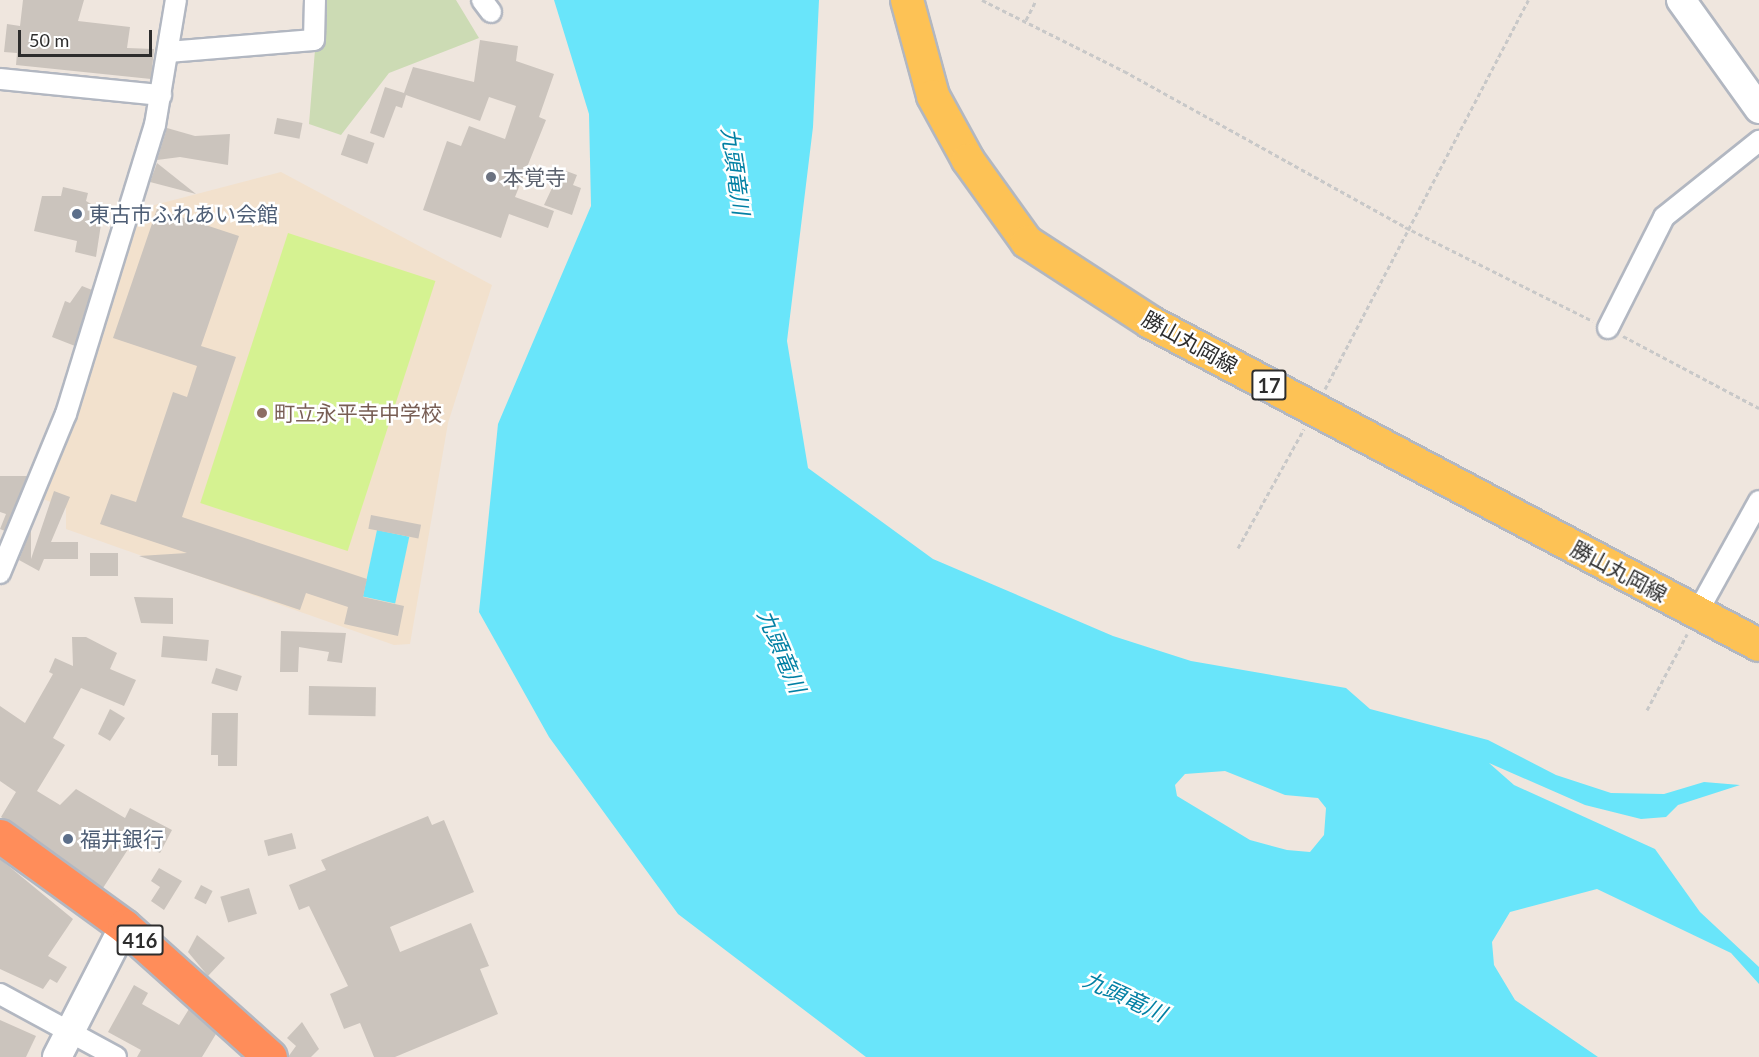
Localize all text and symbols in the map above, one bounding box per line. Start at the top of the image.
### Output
scale bar [21,18,154,56]
text: 50 m [29,29,69,51]
water label: 九頭竜川 [717,126,755,216]
place label: 本覚寺 [503,164,566,190]
marker: 本覚寺 [484,170,498,184]
place label: 東古市ふれあい会館 [89,201,278,227]
marker: 東古市ふれあい会館 [70,207,84,221]
street label: 勝山丸岡線 [1138,306,1242,378]
road number: 17 [1251,368,1287,402]
place label: 町立永平寺中学校 [274,400,442,426]
marker: 町立永平寺中学校 [255,406,269,420]
street label: 勝山丸岡線 [1567,535,1671,607]
water label: 九頭竜川 [753,605,811,697]
place label: 福井銀行 [80,826,164,852]
marker: 福井銀行 [61,832,75,846]
road number: 416 [116,923,164,957]
water label: 九頭竜川 [1080,965,1170,1027]

